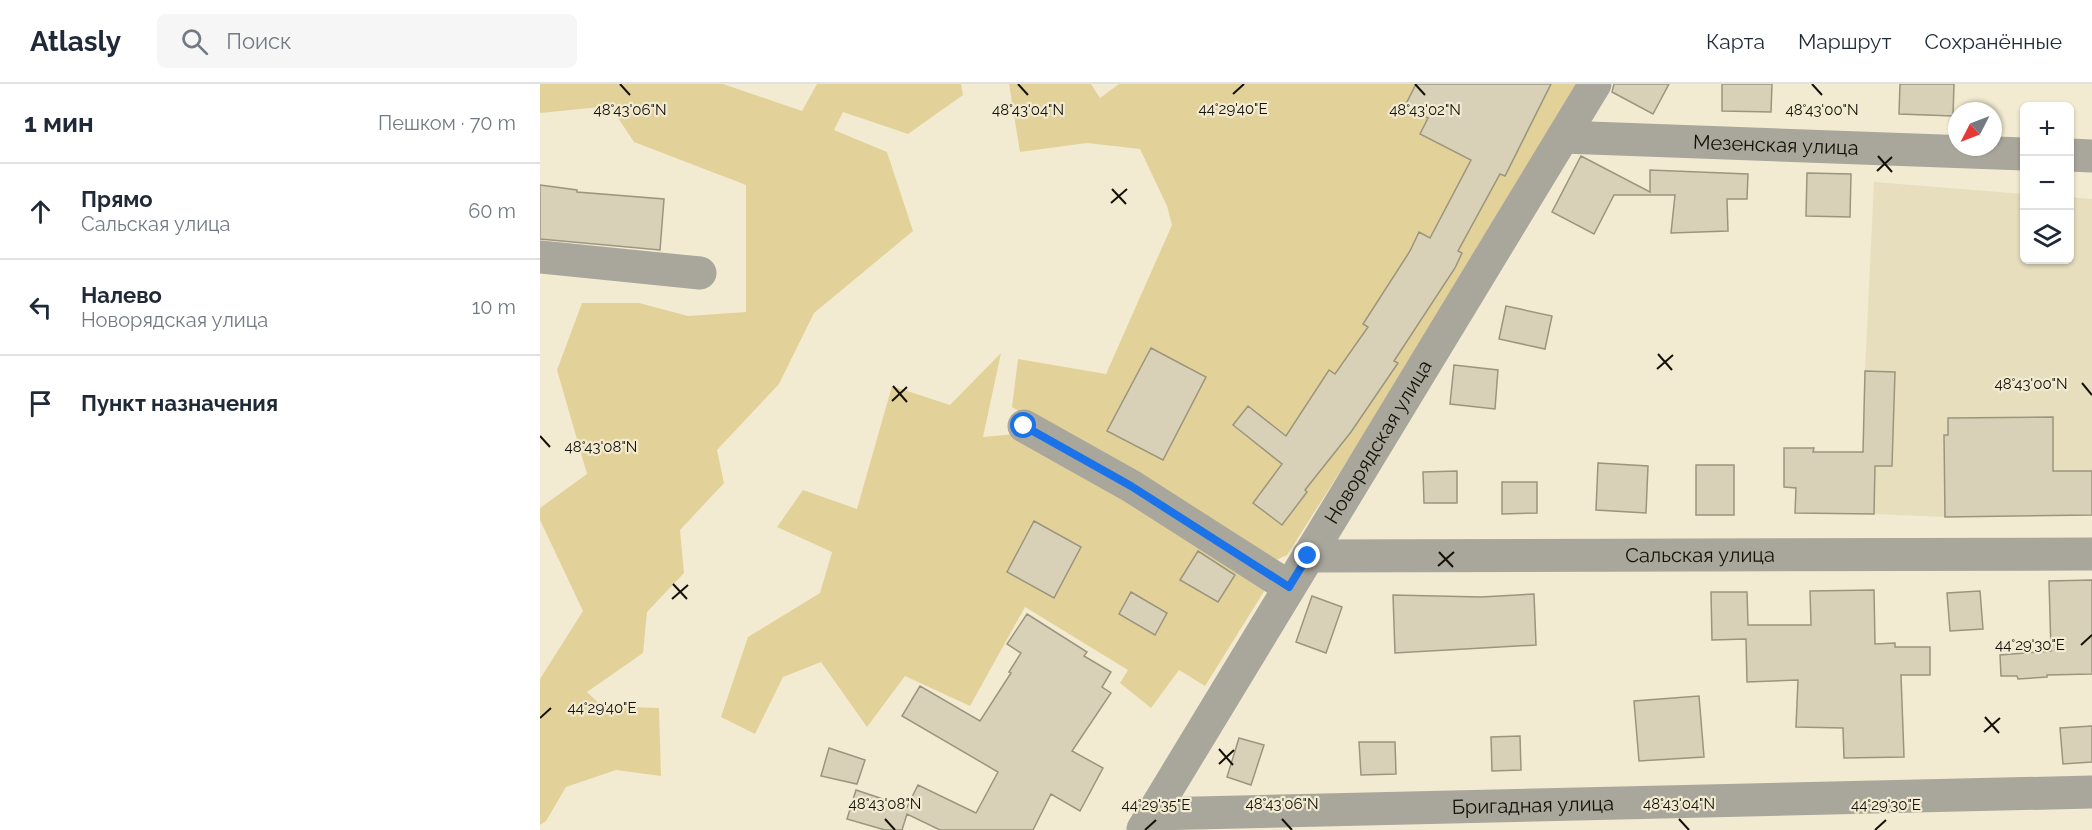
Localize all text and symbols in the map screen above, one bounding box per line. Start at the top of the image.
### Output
search box [157,14,577,68]
text: Atlasly [30,25,121,58]
icon: search [178,25,211,58]
text: Поиск [226,28,292,54]
text: Карта [1706,29,1765,54]
text: Маршрут [1798,29,1891,54]
text: Сохранённые [1924,29,2062,54]
text: 44°29'40"E [1198,100,1268,118]
text: 48°43'06"N [594,101,666,119]
text: 48°43'04"N [992,101,1064,119]
text: 48°43'02"N [1389,101,1461,119]
text: 48°43'00"N [1785,101,1859,119]
north arrow [1948,102,2002,156]
map controls [2020,102,2074,264]
button: + [2020,102,2074,156]
text: 1 мин [24,108,94,138]
text: Пешком · 70 m [378,111,516,135]
street label: Мезенская улица [1693,130,1859,160]
button: − [2020,156,2074,210]
text: Прямо [81,186,153,212]
icon: ahead [24,195,57,228]
text: 60 m [468,199,516,223]
button: layers [2020,210,2074,264]
text: Сальская улица [81,212,231,236]
text: Налево [81,282,162,308]
icon: left [24,291,57,324]
text: 10 m [472,295,516,319]
text: Новорядская улица [81,308,268,332]
street label: Новорядская улица [1319,355,1437,528]
text: 48°43'00"N [1994,375,2068,393]
icon: arrive [24,387,57,420]
text: Пункт назначения [81,390,278,416]
route start [1010,412,1036,438]
text: 48°43'08"N [565,438,637,456]
route end [1294,542,1320,568]
street label: Сальская улица [1625,543,1775,567]
text: 44°29'30"E [1995,636,2065,654]
text: 44°29'40"E [567,699,637,717]
street label: Бригадная улица [1452,791,1614,819]
text: 48°43'08"N [849,795,921,813]
text: 48°43'06"N [1246,795,1318,813]
text: 48°43'04"N [1643,795,1715,813]
text: 44°29'35"E [1121,796,1191,814]
text: 44°29'30"E [1851,796,1921,814]

